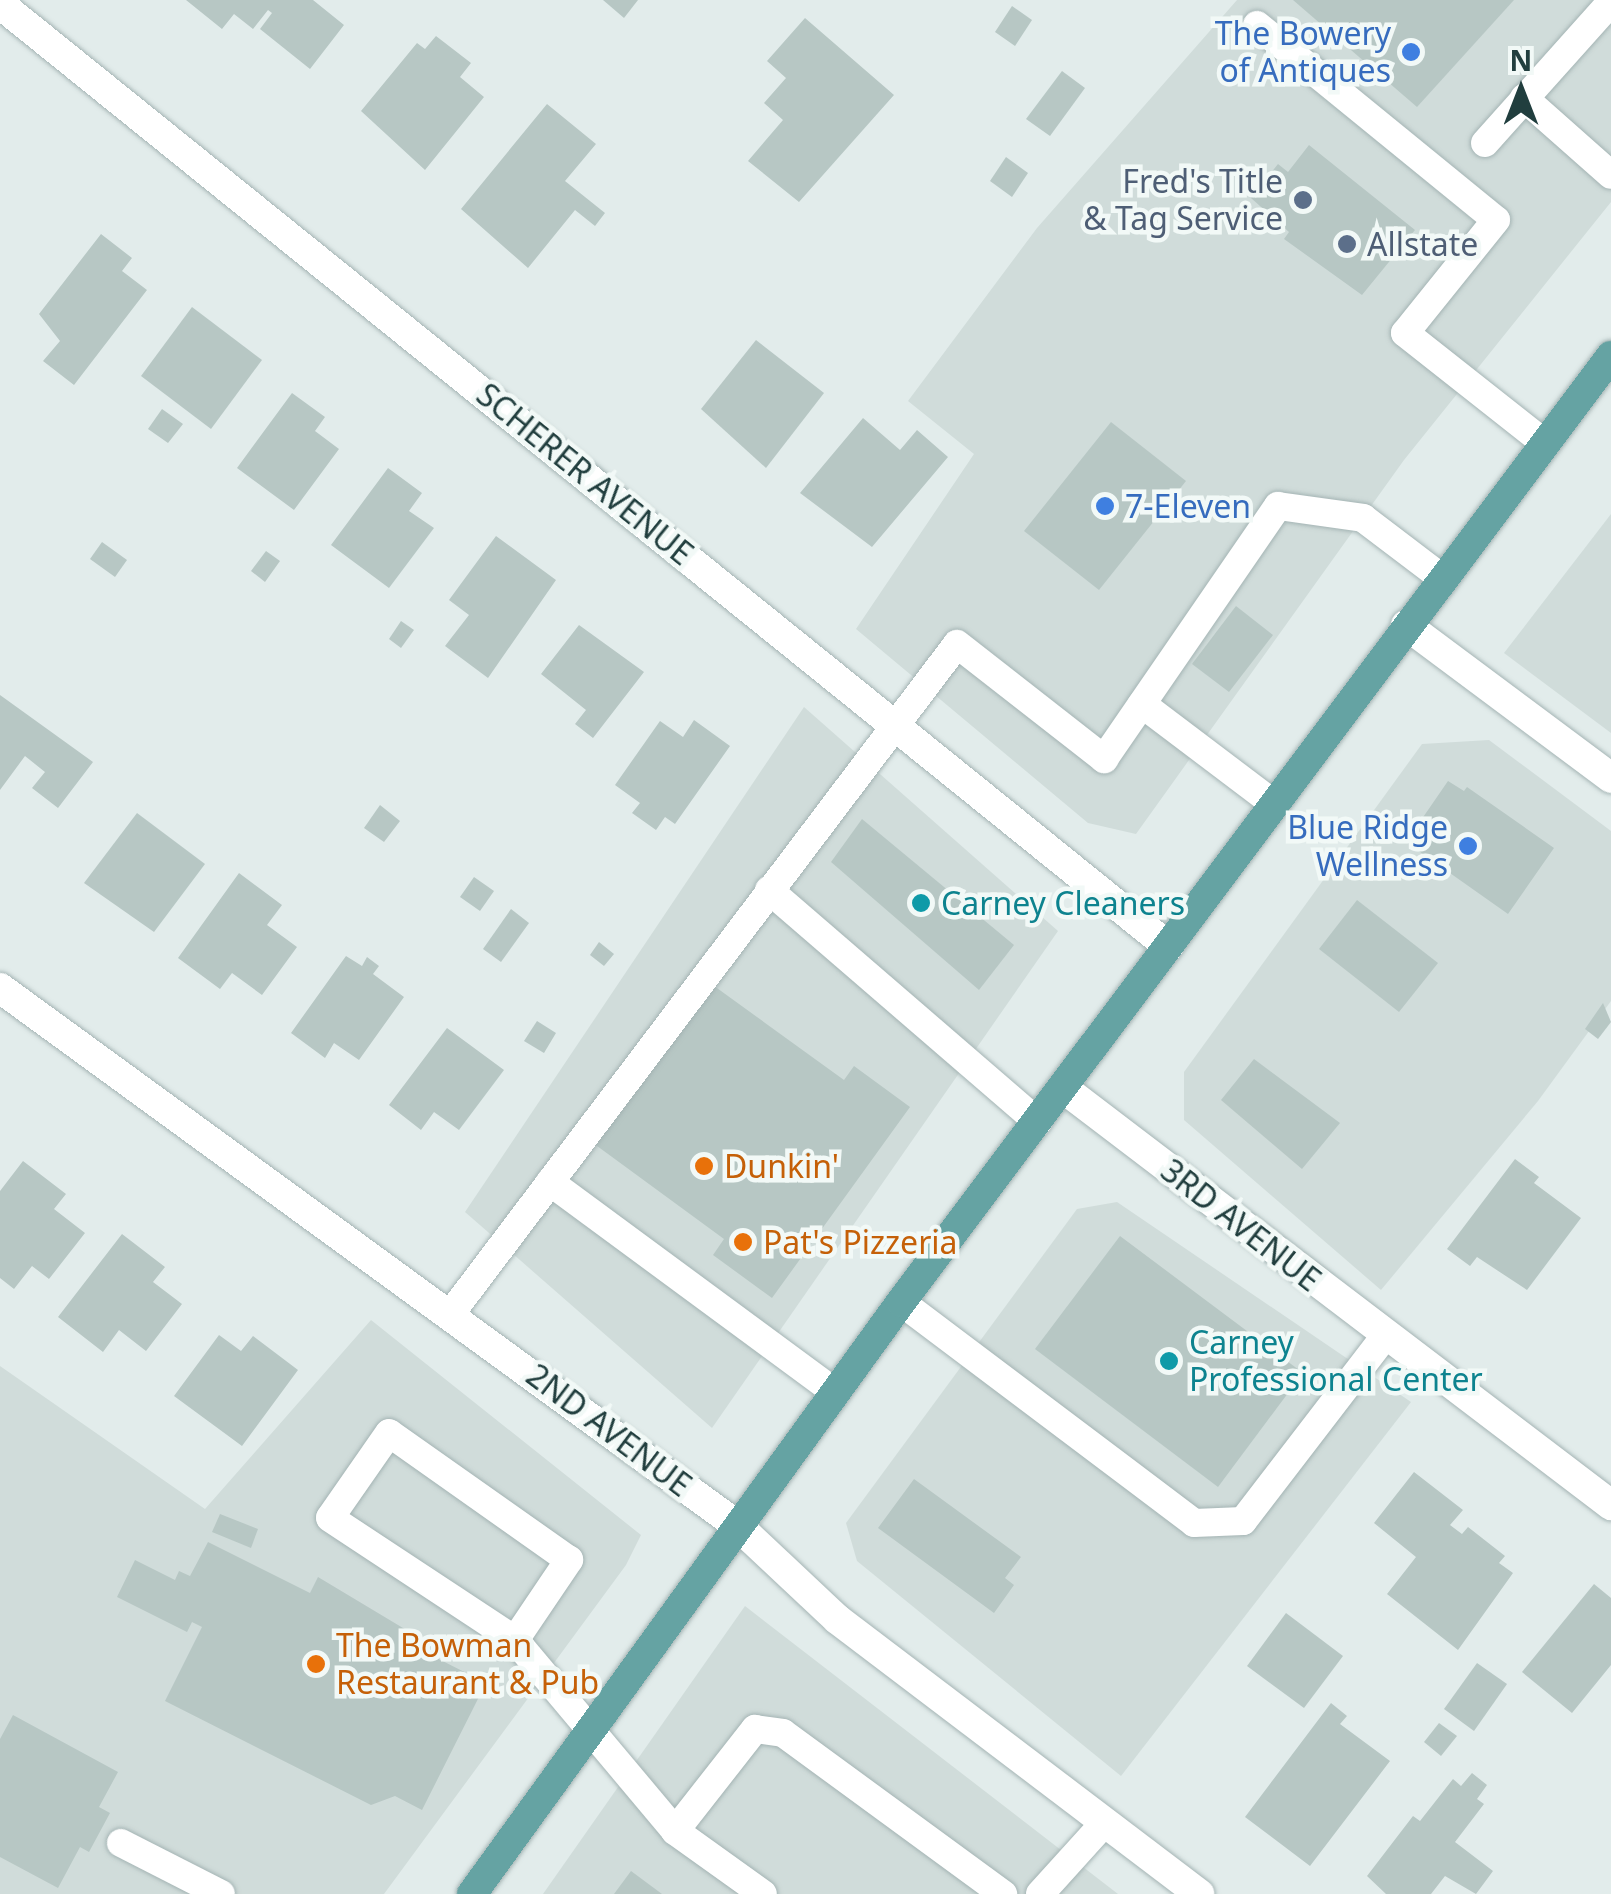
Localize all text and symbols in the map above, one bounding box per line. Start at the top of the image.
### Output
place label: The Bowery of Antiques [1215,15,1391,90]
north arrow [1471,40,1571,140]
marker: The Bowery of Antiques [1400,41,1422,63]
text: N [1510,41,1532,79]
place label: Fred's Title & Tag Service [1083,163,1283,238]
marker: Fred's Title & Tag Service [1292,189,1314,211]
place label: Allstate [1367,225,1478,263]
marker: Allstate [1336,233,1358,255]
street label: SCHERER AVENUE [469,375,701,573]
place label: 7-Eleven [1125,487,1251,525]
marker: 7-Eleven [1094,495,1116,517]
place label: Blue Ridge Wellness [1287,809,1448,884]
marker: Blue Ridge Wellness [1457,835,1479,857]
place label: Carney Cleaners [941,884,1185,922]
marker: Carney Cleaners [910,892,932,914]
place label: Dunkin' [724,1147,839,1185]
street label: 3RD AVENUE [1154,1151,1328,1299]
marker: Dunkin' [693,1155,715,1177]
place label: Pat's Pizzeria [763,1223,958,1261]
marker: Pat's Pizzeria [732,1231,754,1253]
place label: Carney Professional Center [1189,1324,1483,1399]
marker: Carney Professional Center [1158,1350,1180,1372]
street label: 2ND AVENUE [519,1356,699,1504]
place label: The Bowman Restaurant & Pub [336,1627,599,1702]
marker: The Bowman Restaurant & Pub [305,1653,327,1675]

